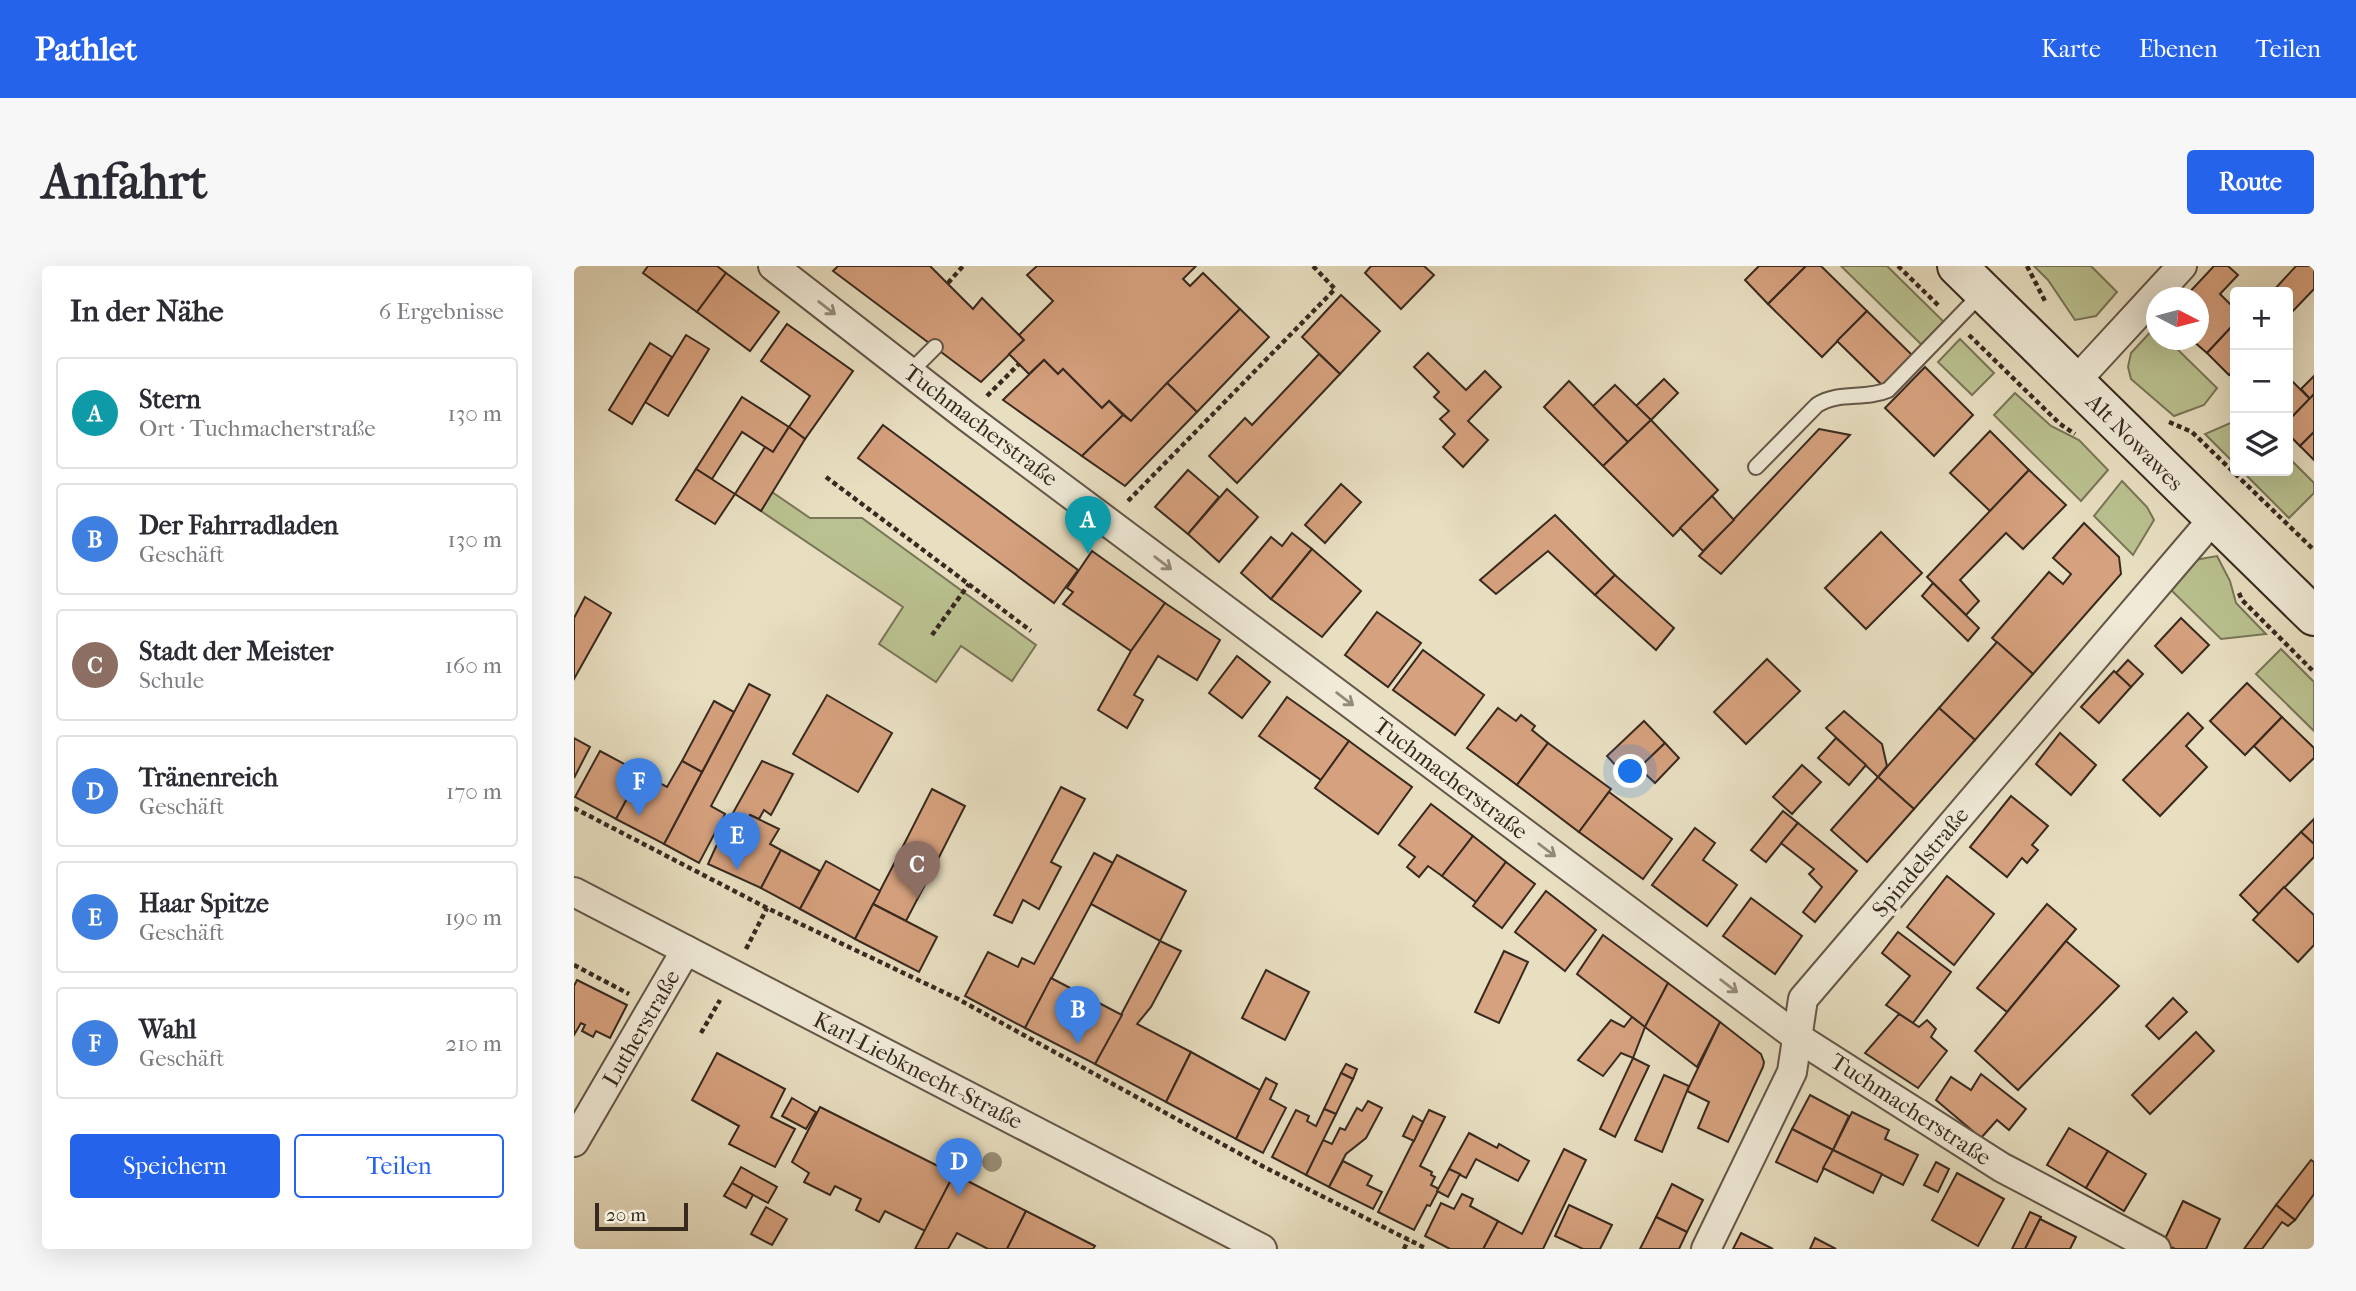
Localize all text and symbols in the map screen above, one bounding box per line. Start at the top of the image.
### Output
text: Pathlet [35,30,137,69]
text: Karte [2041,35,2101,63]
text: Ebenen [2139,35,2218,63]
text: Teilen [2256,35,2321,63]
button: Route [2187,150,2314,214]
text: Anfahrt [42,153,207,211]
north arrow [2146,287,2209,350]
map controls [2230,287,2293,476]
button: + [2230,287,2293,350]
text: In der Nähe [70,294,224,329]
text: 6 Ergebnisse [379,298,504,325]
one-way arrow [818,300,836,315]
button: − [2230,350,2293,413]
street label: Tuchmacherstraße [898,359,1063,492]
text: Stern [139,384,201,415]
street label: Alt Nowawes [2080,388,2189,496]
text: A [88,400,102,427]
text: 130 m [448,400,502,427]
button: layers [2230,413,2293,476]
text: Ort · Tuchmacherstraße [139,415,376,442]
pin: A [1065,496,1111,554]
text: Der Fahrradladen [139,510,338,541]
text: B [88,526,102,553]
text: 130 m [448,526,502,553]
text: Geschäft [139,541,225,568]
one-way arrow [1153,555,1172,570]
text: Stadt der Meister [139,636,333,667]
text: C [87,652,103,679]
text: 160 m [445,652,502,679]
text: Schule [139,667,204,694]
one-way arrow [1335,691,1354,706]
street label: Tuchmacherstraße [1368,712,1533,845]
your location [1613,754,1647,788]
pin: F [616,758,662,816]
text: Tränenreich [139,762,278,793]
text: D [86,778,104,805]
text: 170 m [446,778,502,805]
text: Geschäft [139,793,225,820]
street label: Spindelstraße [1866,802,1974,923]
pin: E [714,812,760,870]
pin: C [894,841,940,899]
one-way arrow [1537,842,1556,857]
text: Haar Spitze [139,888,269,919]
text: E [88,904,102,931]
text: 190 m [445,904,502,931]
text: Geschäft [139,919,225,946]
street label: Lutherstraße [597,965,686,1091]
one-way arrow [1719,978,1738,993]
pin: B [1055,986,1101,1044]
street label: Karl-Liebknecht-Straße [809,1006,1027,1135]
text: Wahl [139,1014,197,1045]
text: F [89,1030,101,1057]
text: 210 m [445,1030,502,1057]
text: Geschäft [139,1045,225,1072]
street label: Tuchmacherstraße [1825,1048,1996,1171]
button: Speichern [70,1134,280,1198]
button: Teilen [294,1134,504,1198]
pin: D [936,1138,982,1196]
scale bar [595,1200,688,1232]
text: 20 m [606,1204,646,1226]

